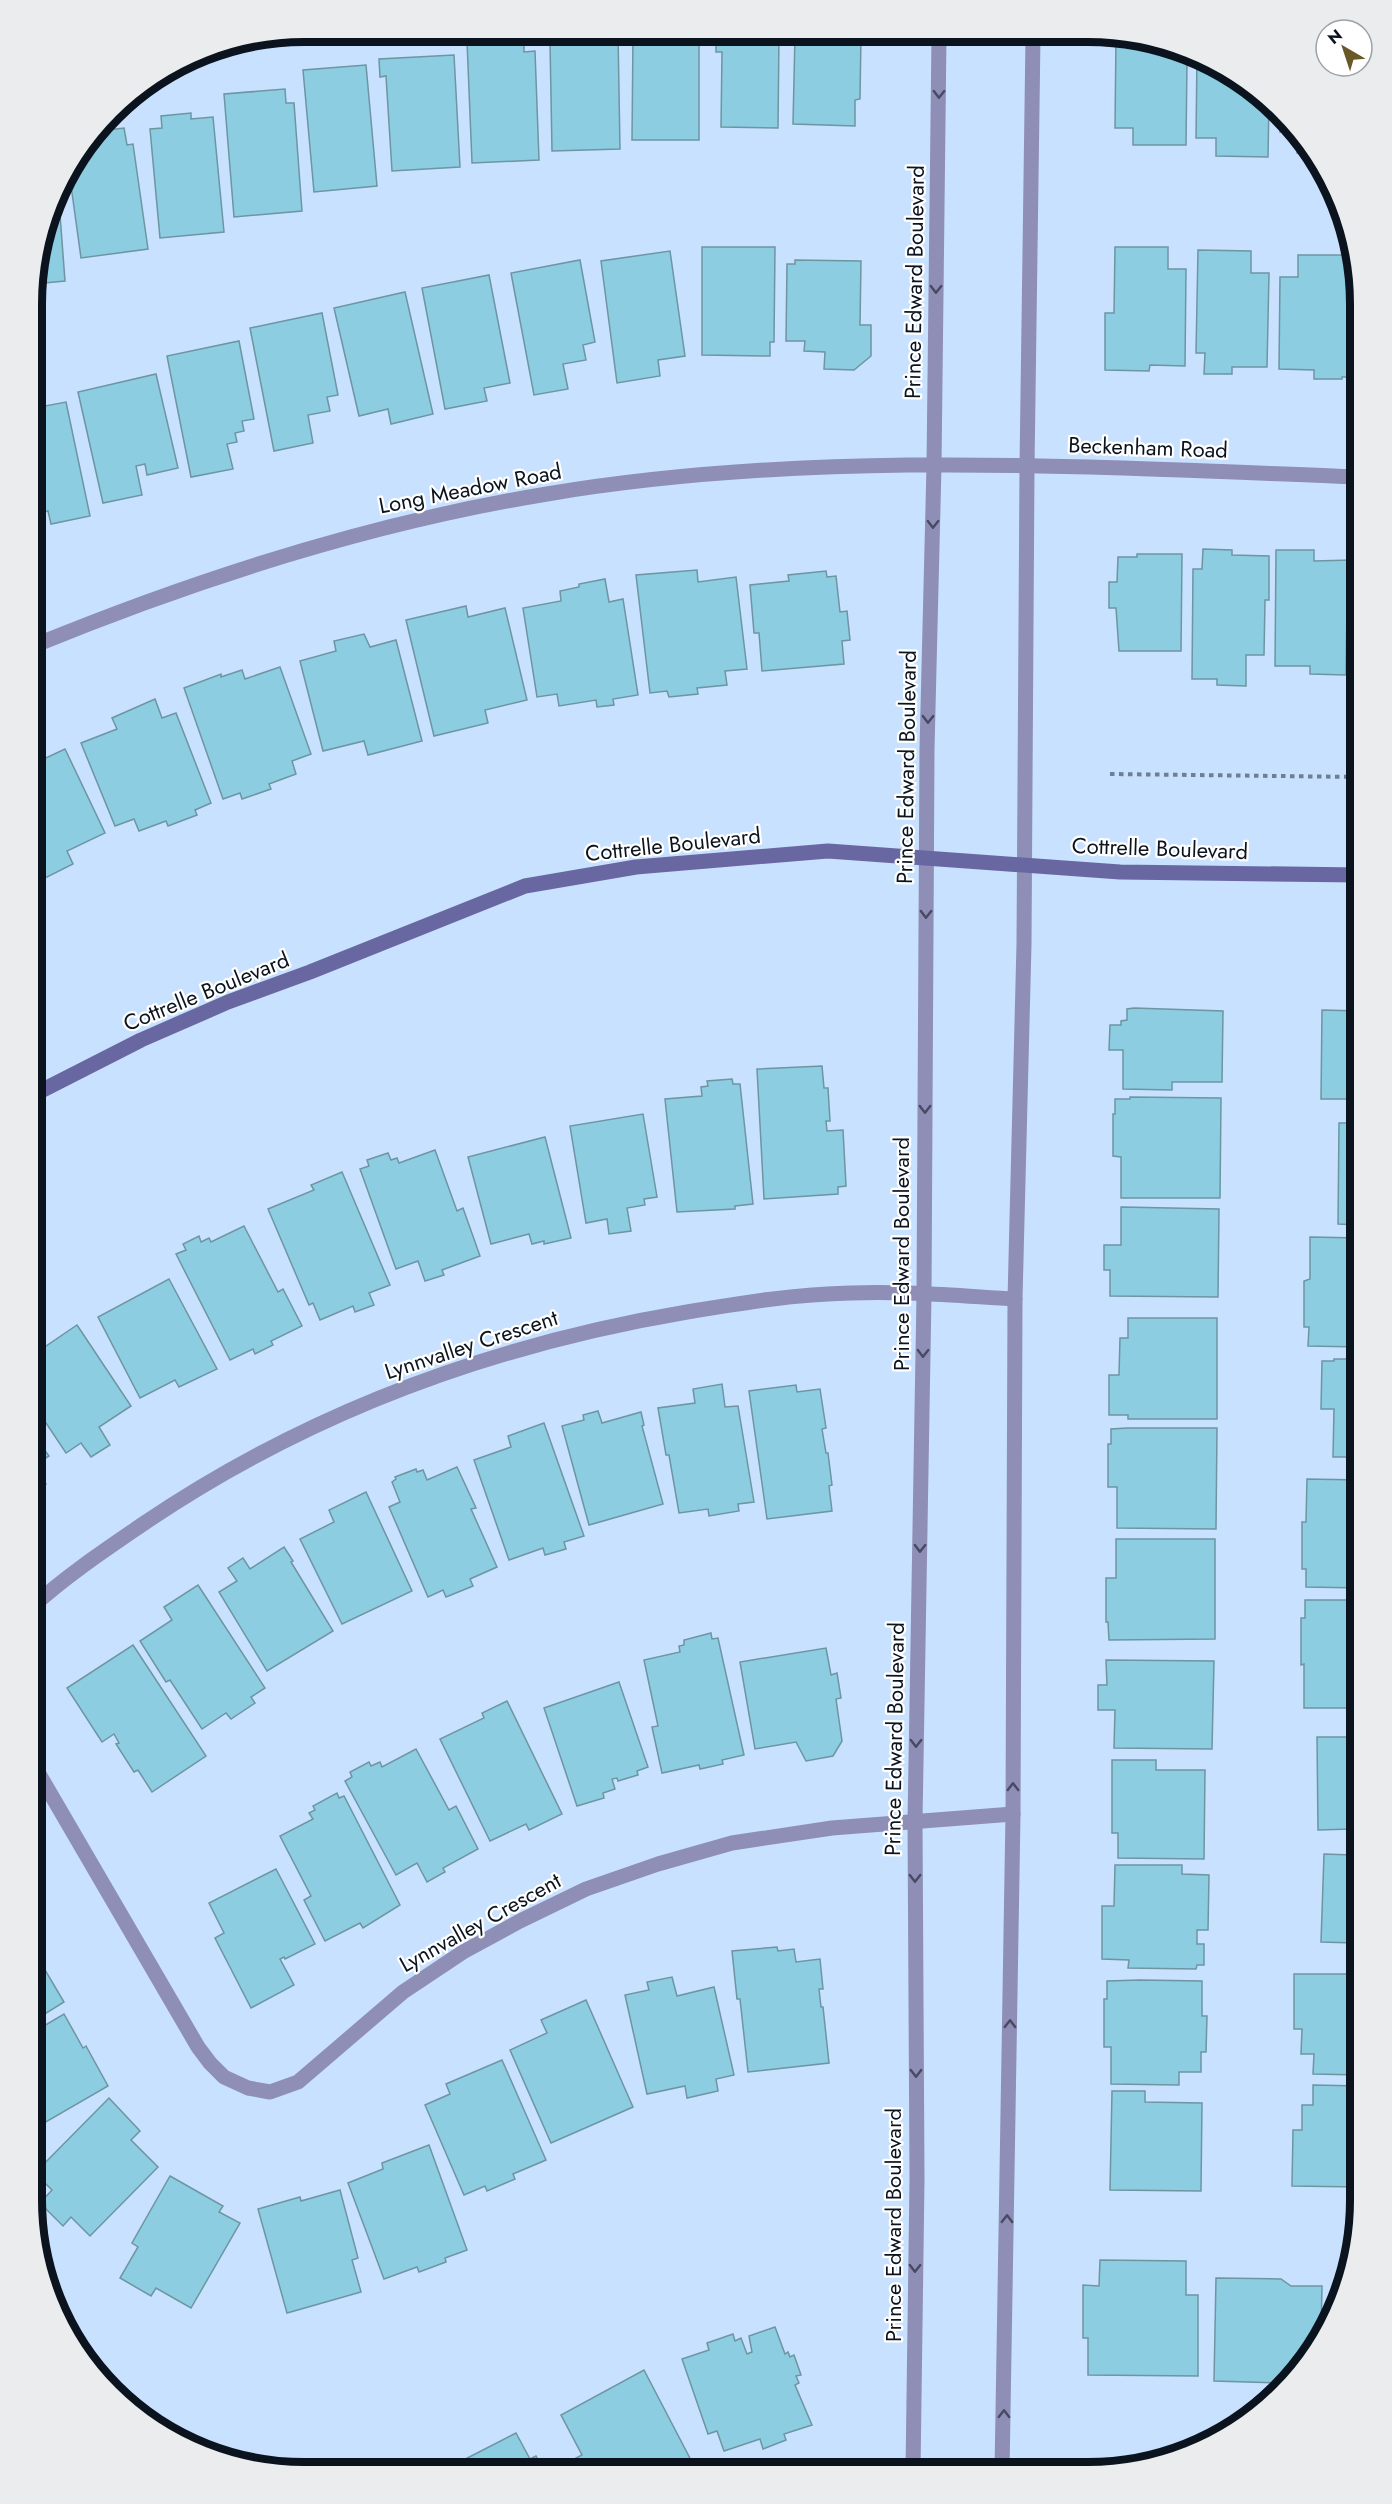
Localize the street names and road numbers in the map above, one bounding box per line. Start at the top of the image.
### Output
street label: Prince Edward Boulevard [896,165,932,399]
street label: Beckenham Road [1068,428,1228,466]
street label: Long Meadow Road [376,455,564,521]
street label: Prince Edward Boulevard [888,650,924,884]
street label: Cottrelle Boulevard [584,819,762,869]
street label: Cottrelle Boulevard [1071,829,1249,867]
street label: Cottrelle Boulevard [118,943,294,1039]
street label: Prince Edward Boulevard [885,1137,917,1371]
street label: Lynnvalley Crescent [380,1301,562,1387]
street label: Prince Edward Boulevard [876,1622,912,1856]
street label: Lynnvalley Crescent [393,1864,567,1980]
street label: Prince Edward Boulevard [877,2108,909,2342]

